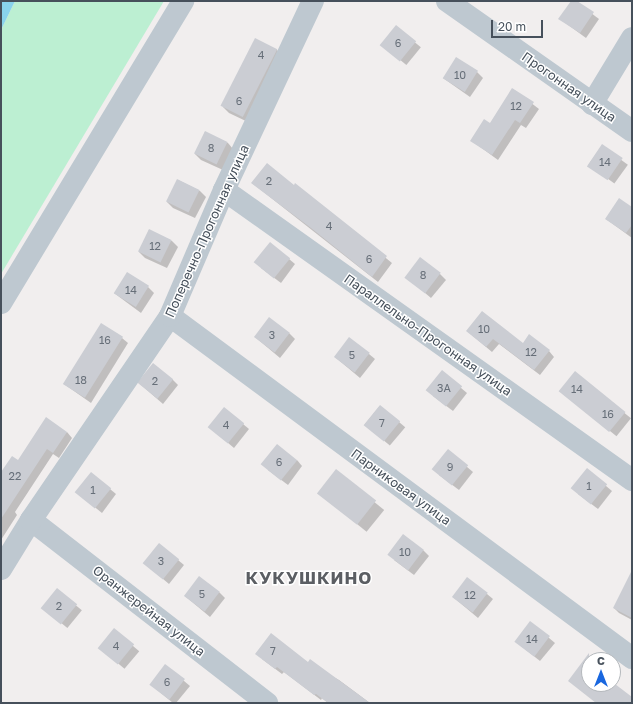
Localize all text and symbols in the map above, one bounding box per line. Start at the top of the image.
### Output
scale bar [493,12,545,38]
text: 20 m [498,19,526,34]
house number: 6 [395,36,401,50]
house number: 4 [258,48,264,62]
street label: Прогонная улица [519,49,619,125]
house number: 10 [454,68,466,82]
house number: 6 [236,94,242,108]
house number: 12 [510,99,522,113]
house number: 8 [208,141,214,155]
street label: Поперечно-Прогонная улица [162,142,252,320]
house number: 14 [599,155,611,169]
house number: 2 [266,174,272,188]
house number: 4 [326,219,332,233]
house number: 12 [149,239,161,253]
house number: 6 [366,252,372,266]
house number: 8 [420,268,426,282]
street label: Параллельно-Прогонная улица [341,271,515,399]
house number: 14 [125,283,137,297]
house number: 10 [478,322,490,336]
house number: 3 [269,328,275,342]
house number: 16 [99,333,111,347]
house number: 12 [525,345,537,359]
house number: 5 [349,348,355,362]
house number: 18 [75,373,87,387]
house number: 2 [152,374,158,388]
house number: 3А [437,381,451,395]
house number: 14 [571,382,583,396]
house number: 16 [602,407,614,421]
house number: 7 [379,416,385,430]
house number: 4 [223,418,229,432]
street label: Парниковая улица [348,446,454,528]
house number: 6 [276,455,282,469]
house number: 9 [447,460,453,474]
house number: 22 [9,469,21,483]
house number: 1 [586,479,592,493]
house number: 1 [90,483,96,497]
house number: 10 [399,545,411,559]
house number: 3 [158,554,164,568]
street label: Оранжерейная улица [90,562,208,660]
district label: КУКУШКИНО [246,568,372,588]
house number: 5 [199,587,205,601]
house number: 12 [464,588,476,602]
house number: 2 [56,599,62,613]
house number: 14 [526,632,538,646]
house number: 4 [113,639,119,653]
house number: 7 [270,644,276,658]
north arrow [581,652,621,692]
text: С [597,654,605,667]
house number: 6 [164,675,170,689]

